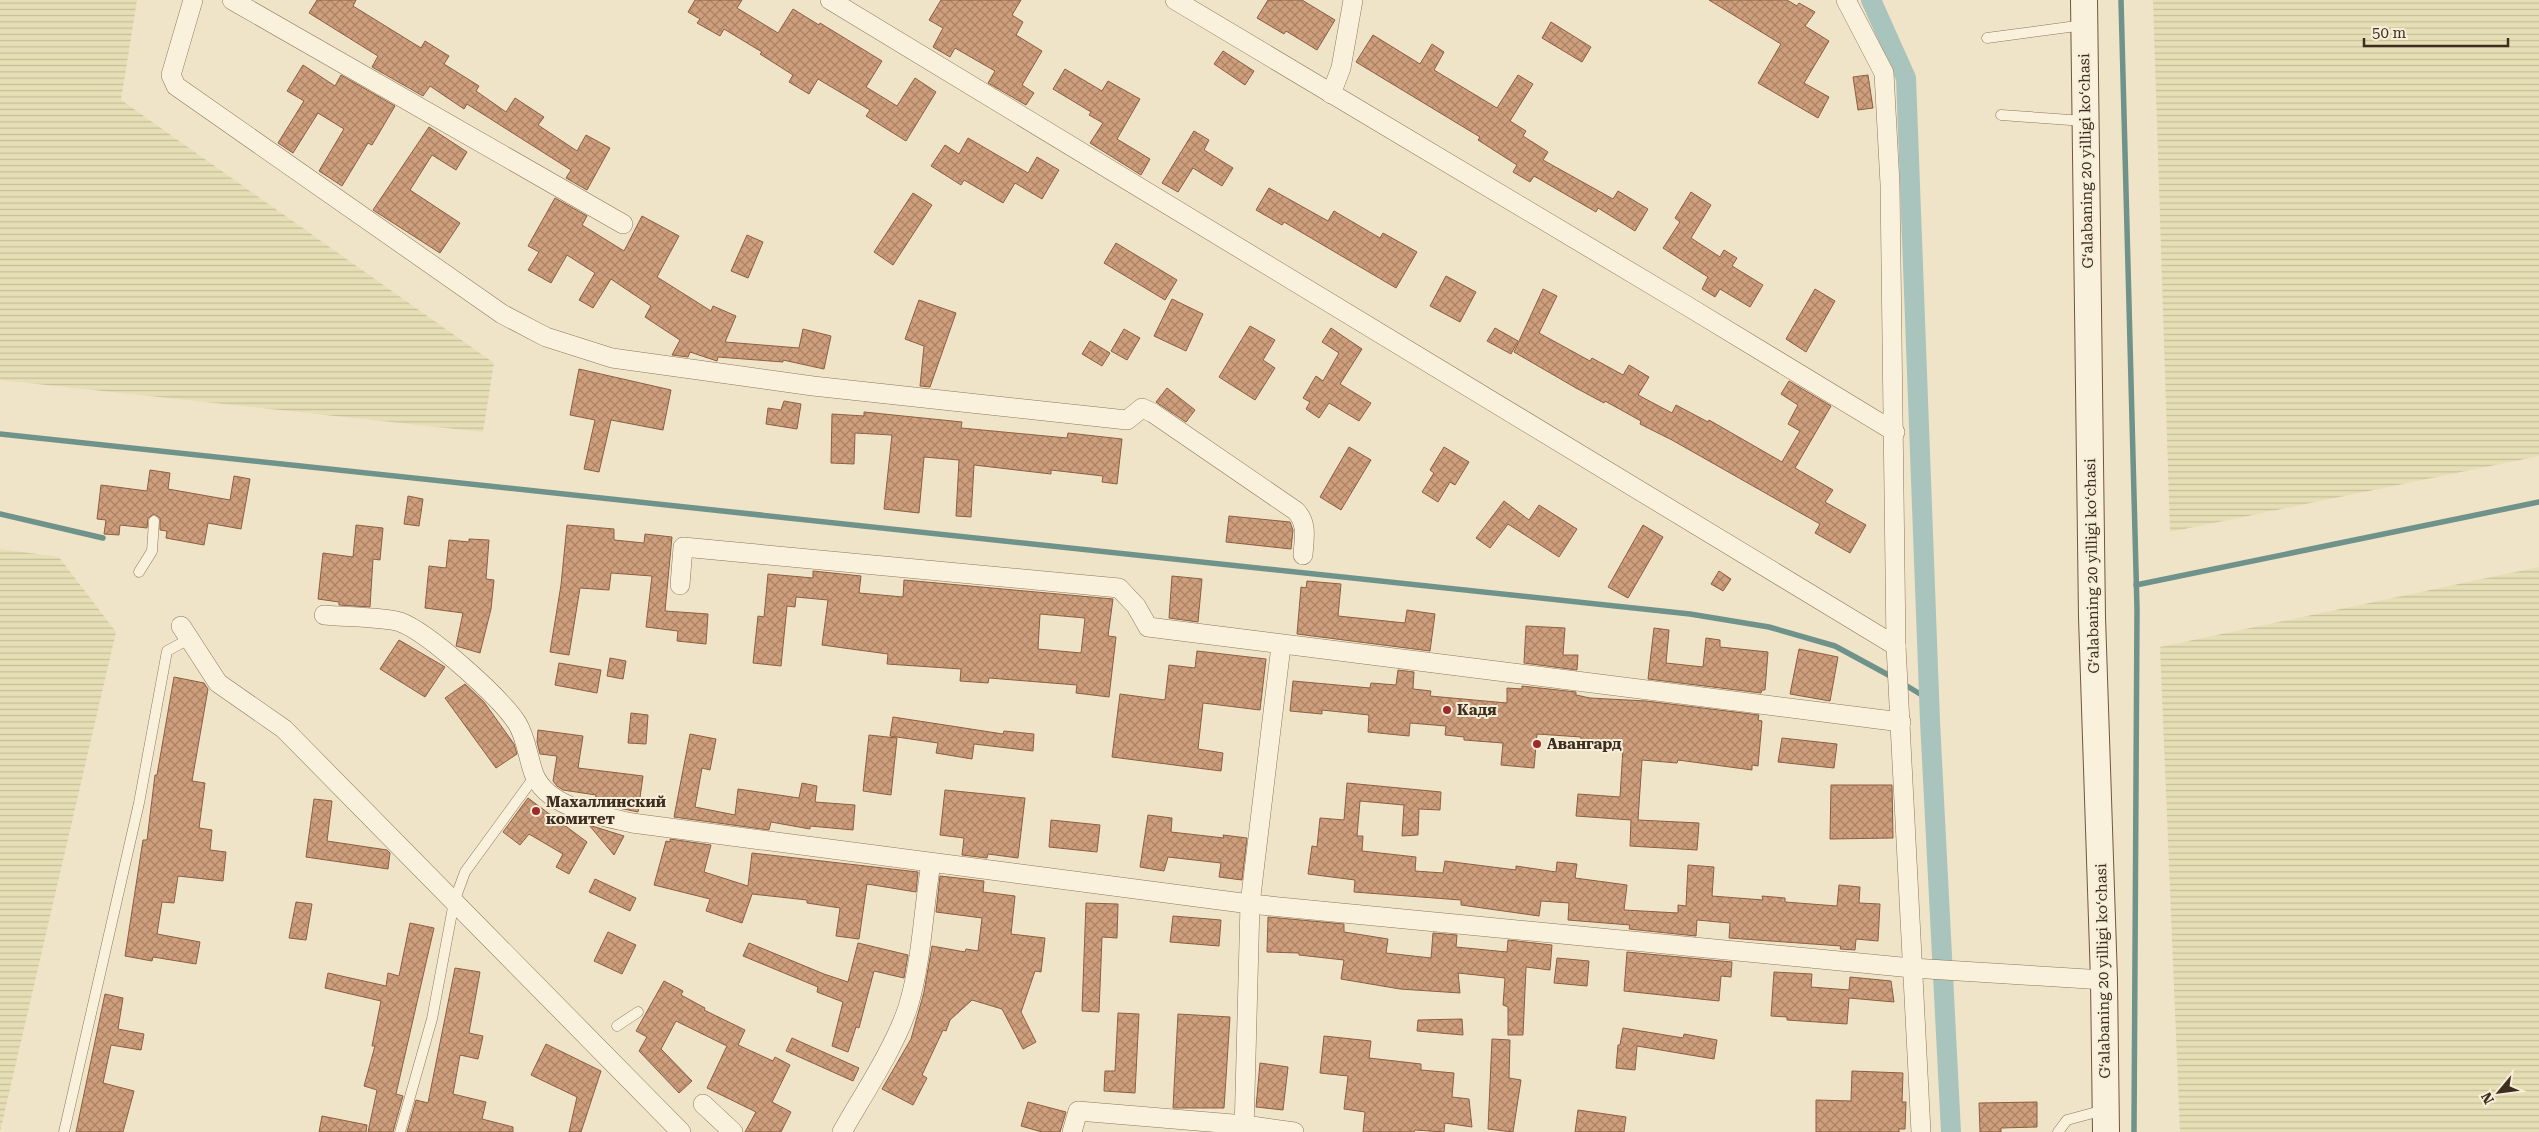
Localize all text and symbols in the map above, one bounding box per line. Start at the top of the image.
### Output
scale bar [2364,15,2508,47]
text: 50 m [2372,24,2407,42]
street label: Gʻalabaning 20 yilligi koʻchasi [2075,53,2097,269]
street label: Gʻalabaning 20 yilligi koʻchasi [2081,458,2103,674]
place label: Кадя [1457,701,1497,719]
marker: Кадя [1441,704,1453,716]
place label: Авангард [1547,735,1622,753]
marker: Авангард [1531,738,1543,750]
place label: Махаллинский комитет [546,793,666,828]
marker: Махаллинский комитет [530,805,542,817]
street label: Gʻalabaning 20 yilligi koʻchasi [2092,863,2114,1079]
north arrow [2474,1067,2524,1117]
text: N [2478,1090,2497,1107]

